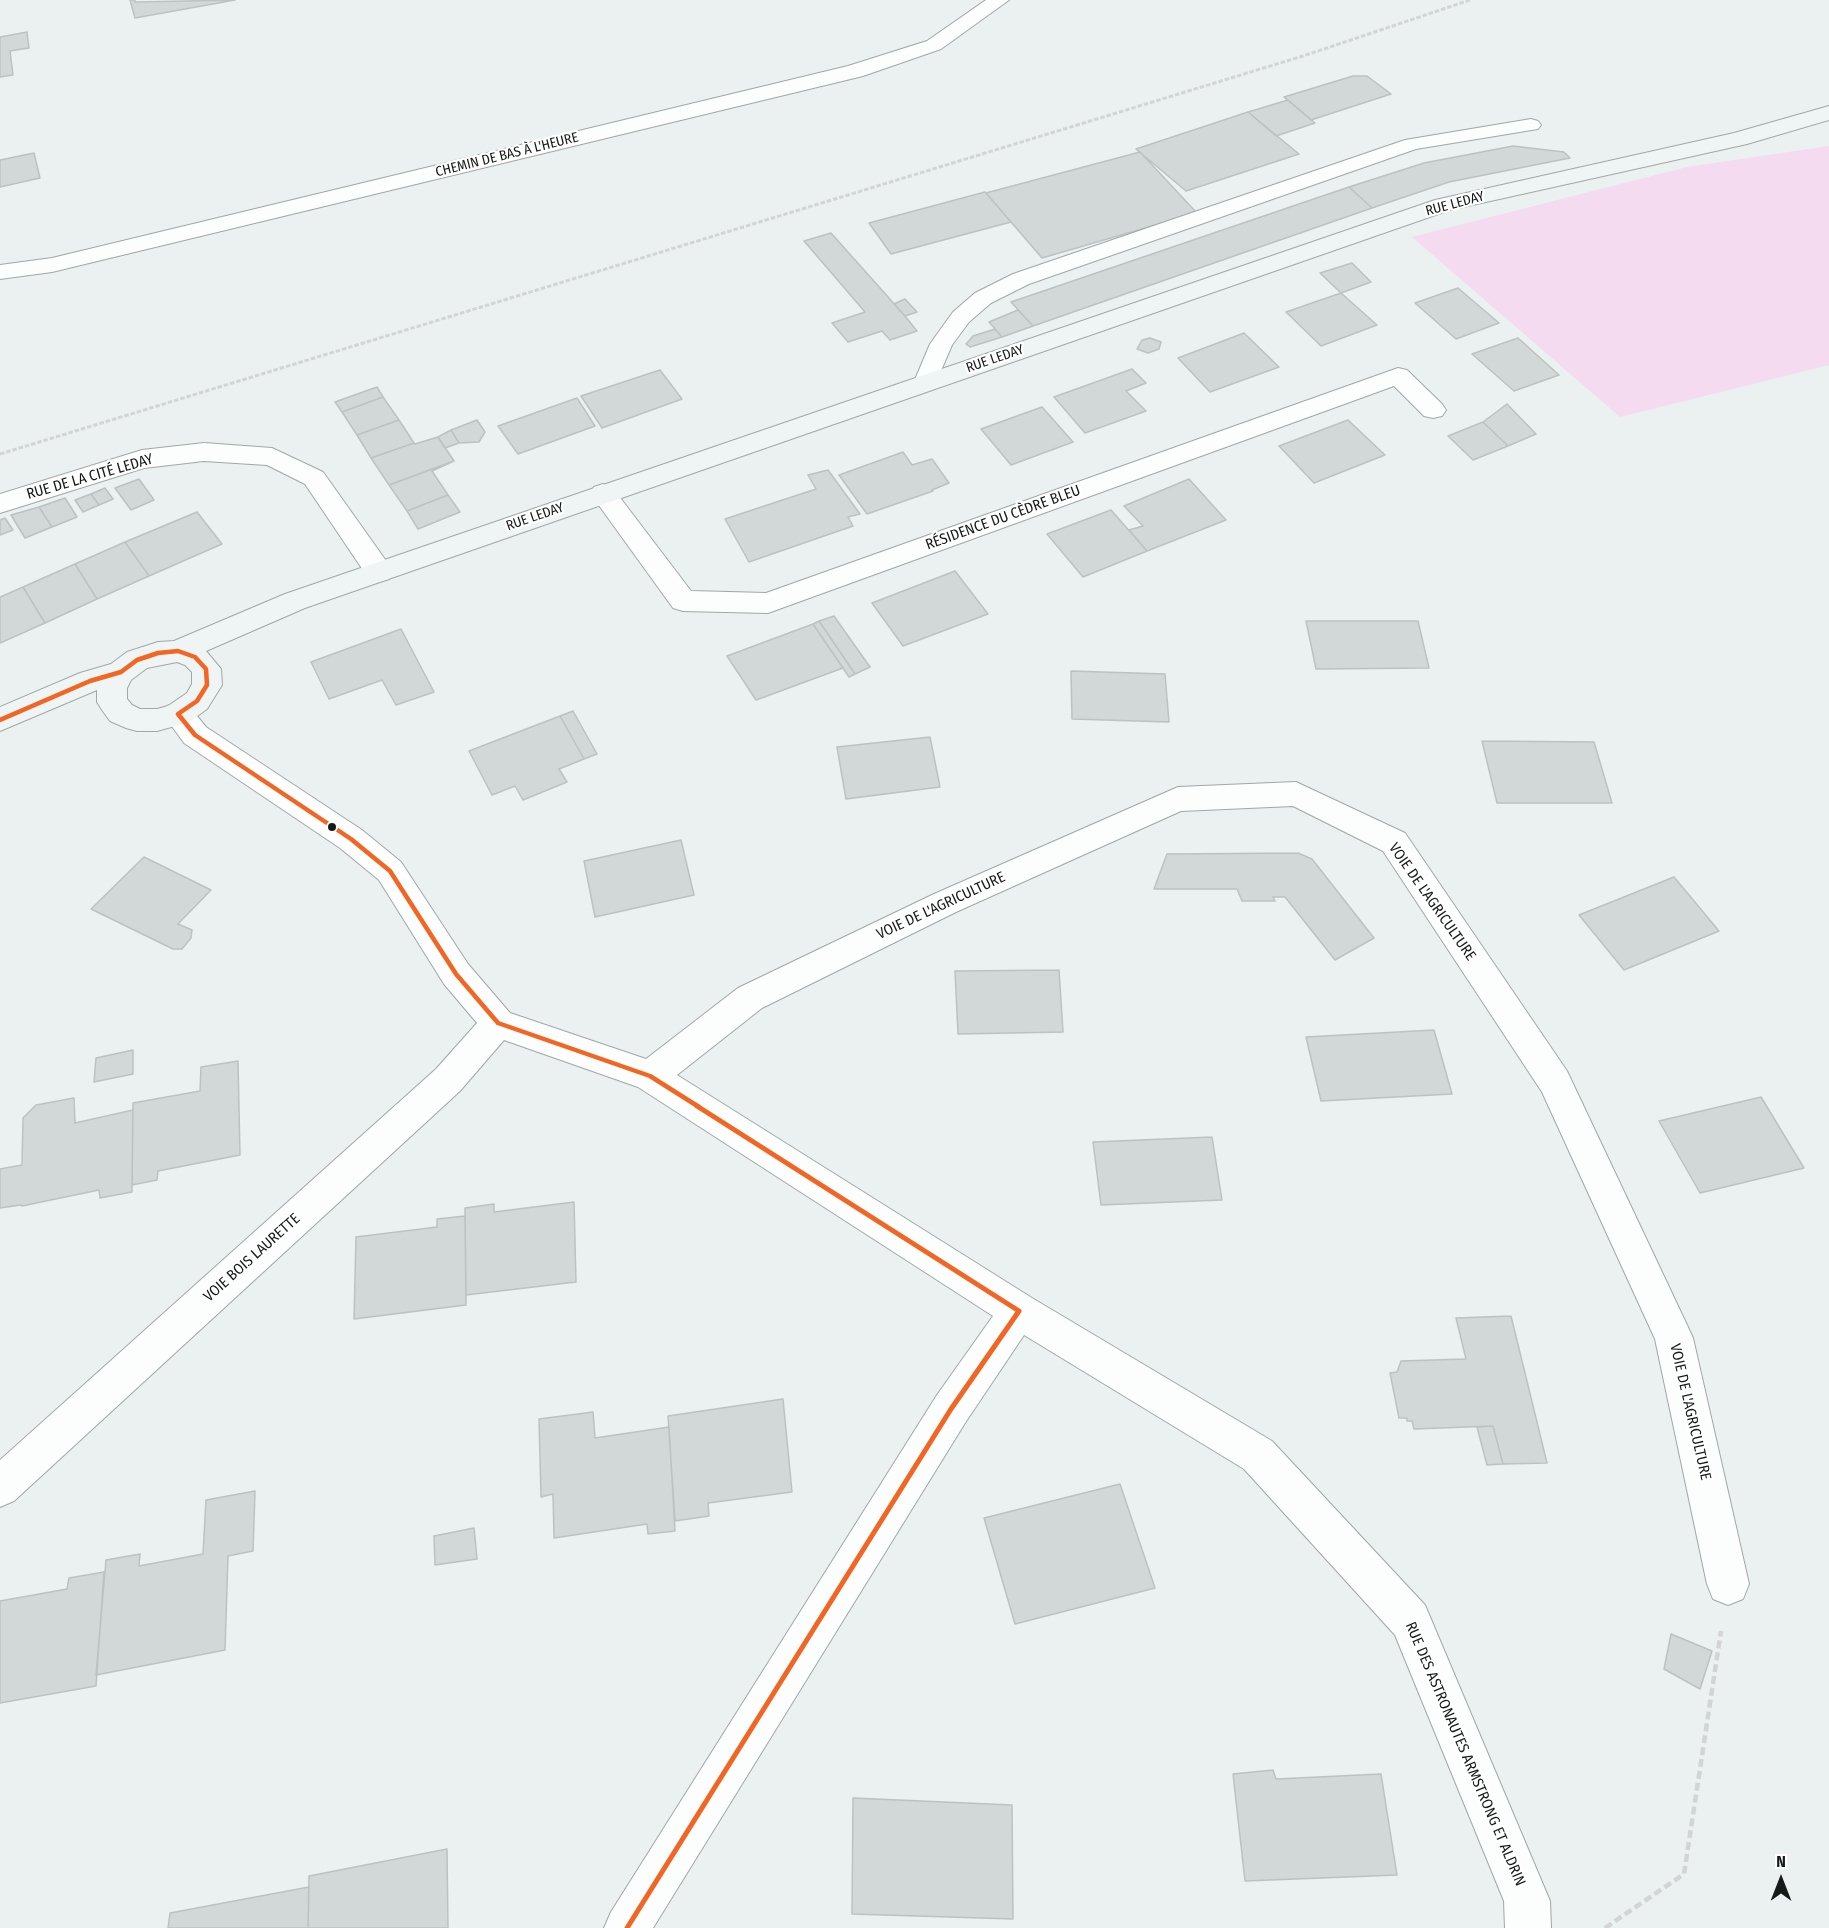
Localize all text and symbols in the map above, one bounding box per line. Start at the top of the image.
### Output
street label: CHEMIN DE BAS À L'HEURE [434,129,580,181]
street label: RUE LEDAY [1424,188,1486,220]
street label: RUE LEDAY [964,341,1026,377]
street label: RUE DE LA CITÉ LEDAY [25,450,155,504]
street label: RÉSIDENCE DU CÈDRE BLEU [923,482,1083,554]
street label: RUE LEDAY [504,499,566,535]
unlabelled marker [326,821,338,833]
street label: VOIE DE L'AGRICULTURE [1385,840,1479,964]
street label: VOIE DE L'AGRICULTURE [874,868,1008,944]
street label: VOIE BOIS LAURETTE [200,1210,304,1306]
street label: VOIE DE L'AGRICULTURE [1666,1342,1714,1482]
street label: RUE DES ASTRONAUTES ARMSTRONG ET ALDRIN [1401,1619,1529,1889]
north arrow [1751,1850,1811,1910]
text: N [1776,1852,1786,1871]

